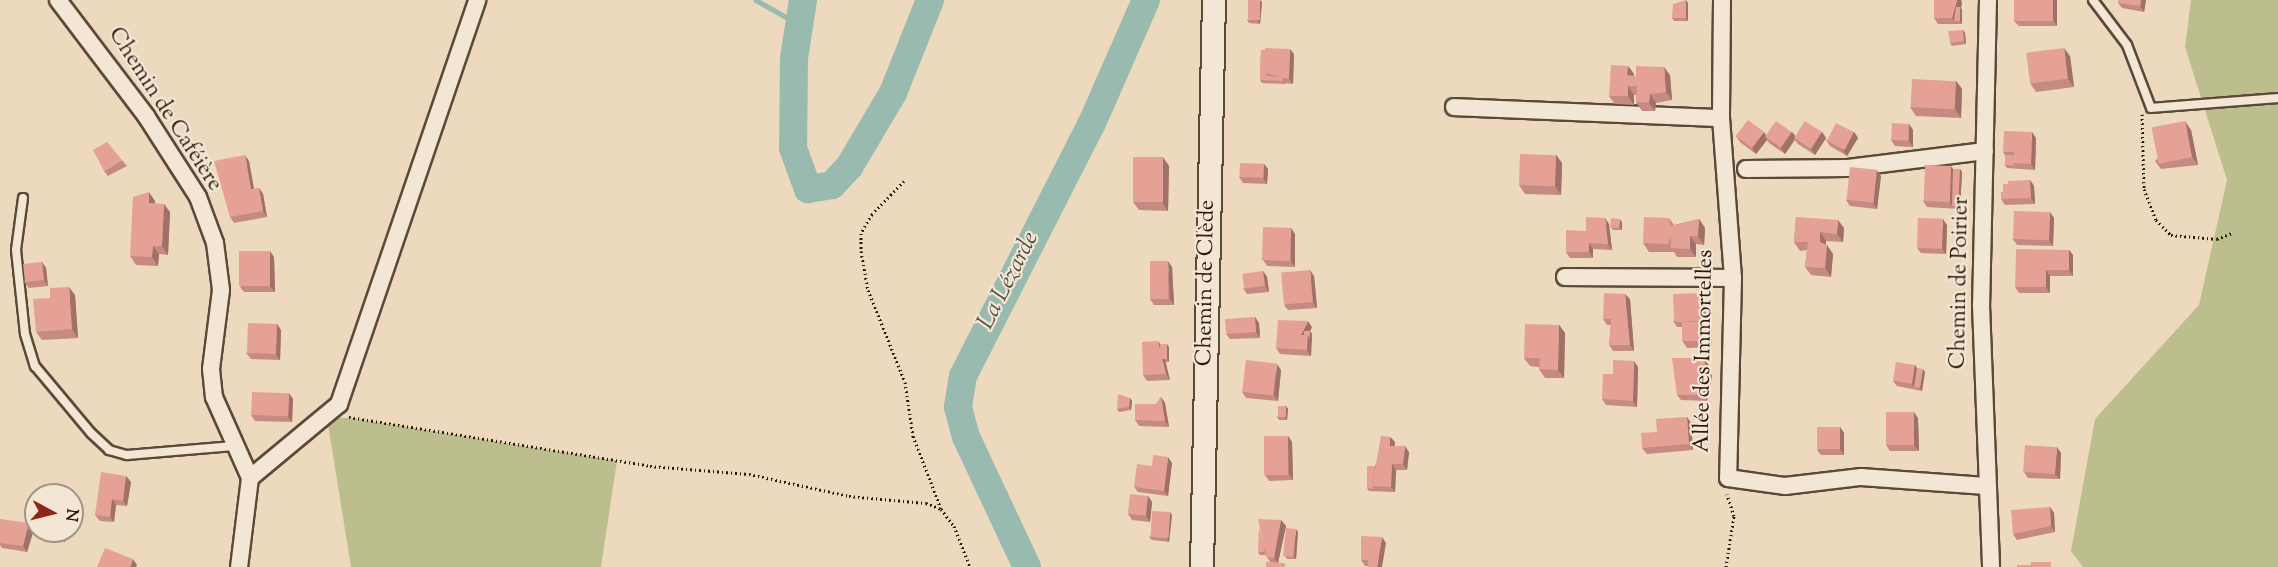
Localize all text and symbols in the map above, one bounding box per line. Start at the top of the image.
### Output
street label: Chemin de Caféière [101,23,227,197]
street label: Chemin de Poirier [1946,197,1976,369]
street label: Chemin de Clède [1192,200,1222,366]
water label: La Lézarde [972,227,1046,335]
street label: Allée des Immortelles [1690,249,1720,453]
north arrow [24,483,84,543]
text: N [58,507,83,523]

